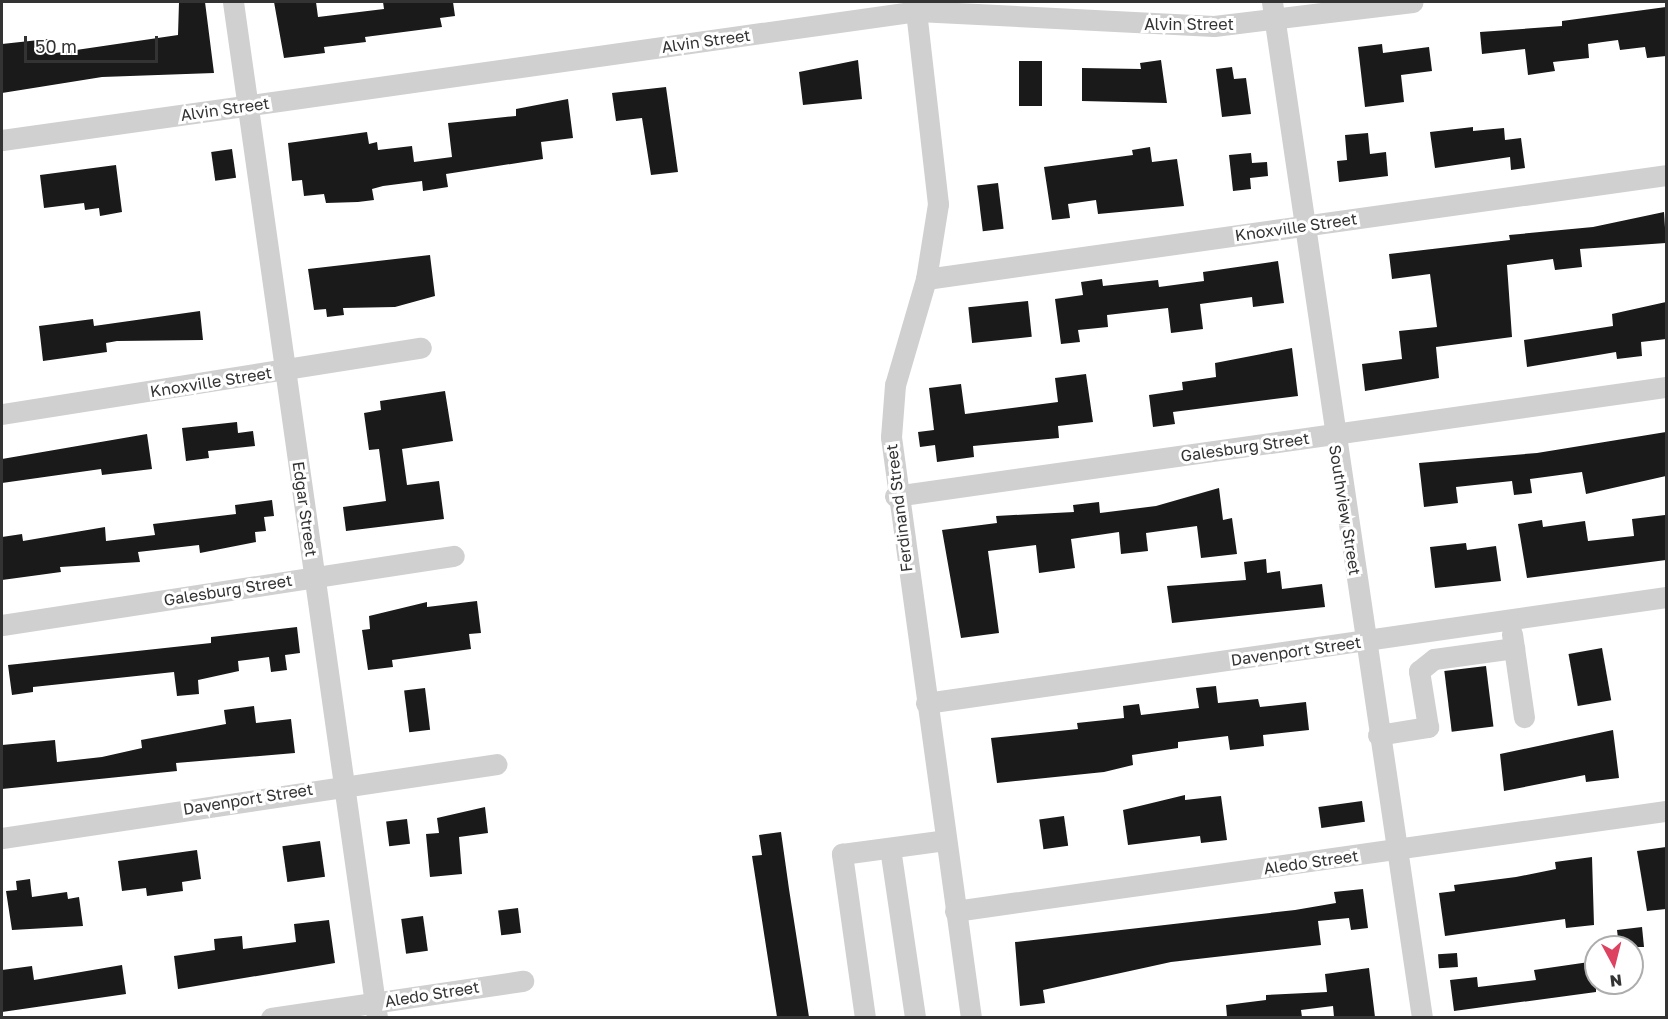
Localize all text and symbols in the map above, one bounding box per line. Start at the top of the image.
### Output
street label: Alvin Street [1144,14,1234,34]
scale bar [27,24,160,62]
street label: Alvin Street [660,25,752,57]
text: 50 m [35,35,77,57]
street label: Alvin Street [179,93,271,125]
street label: Knoxville Street [1234,209,1358,245]
street label: Knoxville Street [149,363,273,401]
street label: Galesburg Street [1179,428,1311,466]
street label: Ferdinand Street [882,443,916,573]
street label: Southview Street [1325,443,1365,577]
street label: Edgar Street [289,460,321,558]
street label: Galesburg Street [162,570,294,610]
street label: Davenport Street [1230,632,1362,670]
street label: Davenport Street [182,779,314,819]
street label: Aledo Street [1262,846,1360,878]
north arrow [1584,935,1644,995]
text: N [1609,970,1623,992]
street label: Aledo Street [383,977,481,1011]

